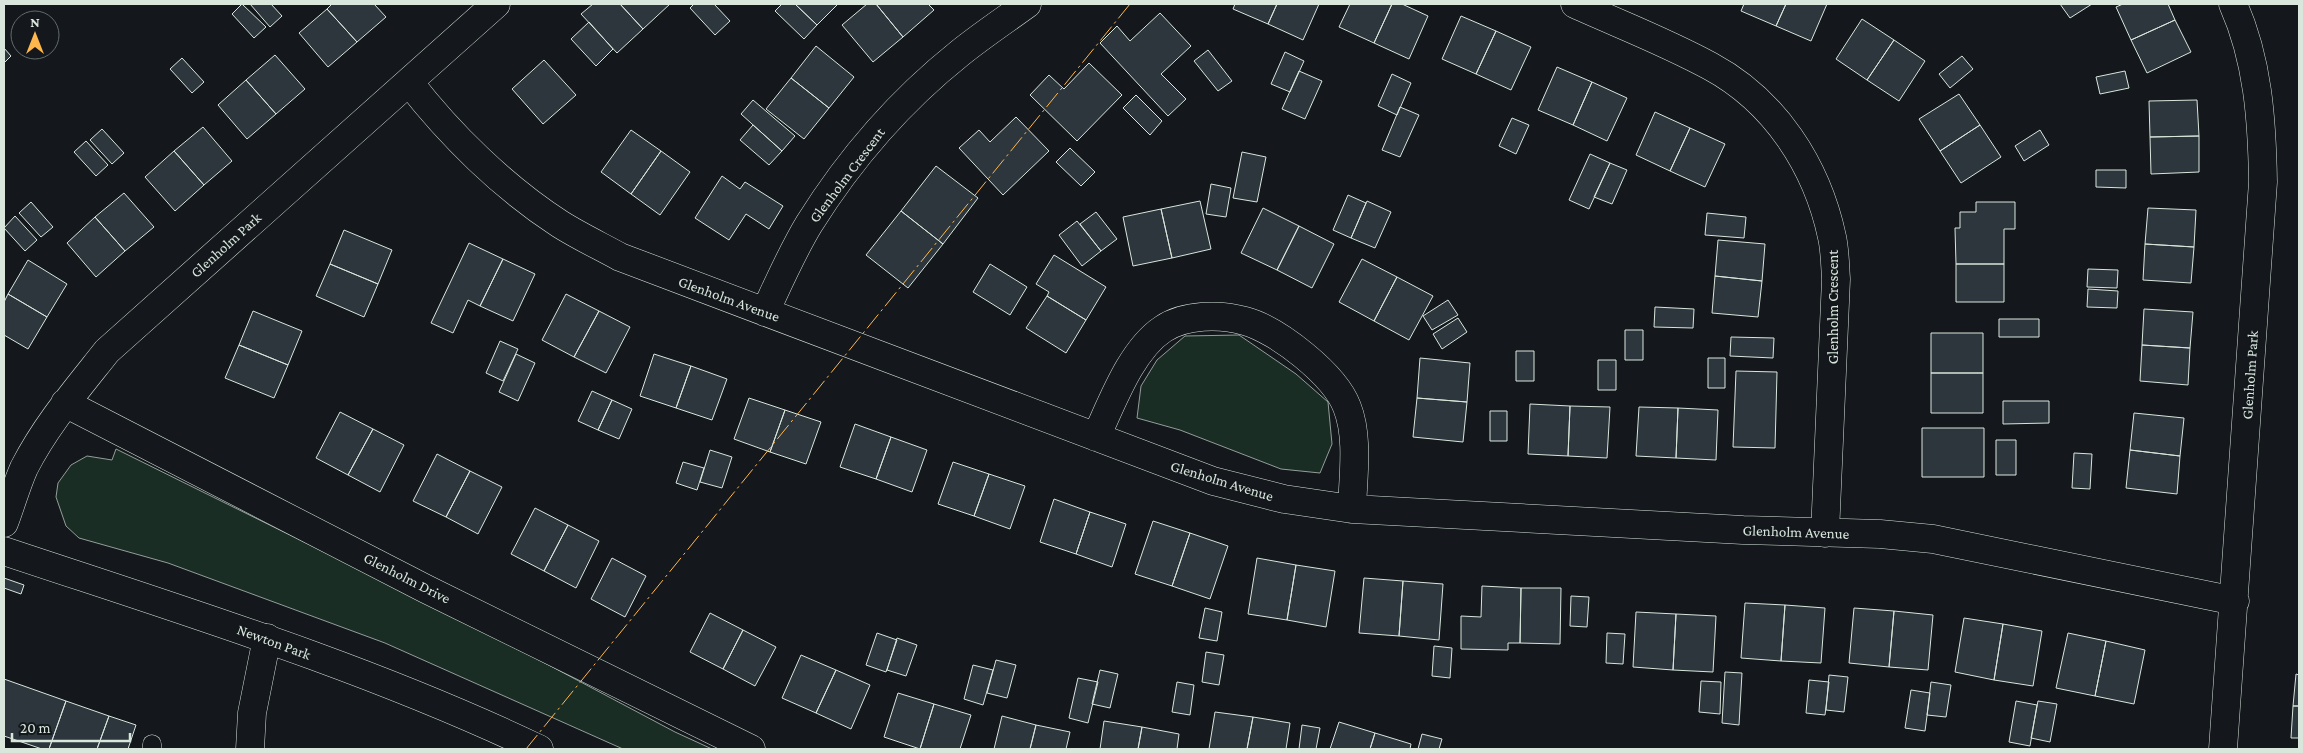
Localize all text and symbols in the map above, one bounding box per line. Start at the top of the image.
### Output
north arrow [10,10,60,60]
text: N [30,14,40,30]
street label: Glenholm Crescent [806,124,888,226]
street label: Glenholm Park [188,209,265,281]
street label: Glenholm Crescent [1825,249,1841,364]
street label: Glenholm Avenue [676,273,782,325]
street label: Glenholm Park [2239,329,2261,420]
street label: Glenholm Avenue [1169,458,1276,504]
street label: Glenholm Avenue [1742,522,1850,542]
street label: Glenholm Drive [361,549,453,607]
street label: Newton Park [235,621,314,663]
scale bar [12,710,130,742]
text: 20 m [20,720,51,736]

